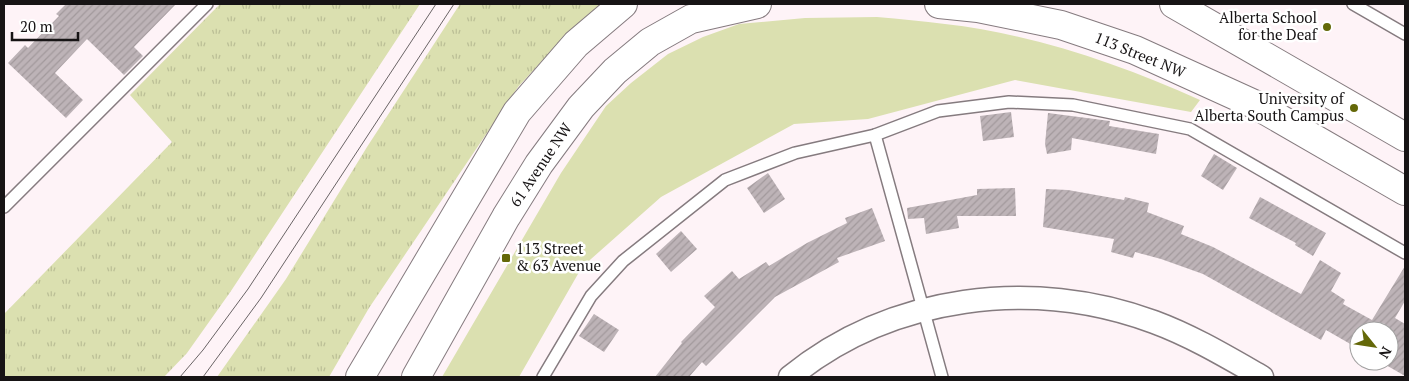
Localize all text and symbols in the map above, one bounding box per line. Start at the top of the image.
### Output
place label: Alberta School for the Deaf [1219,7,1318,44]
scale bar [12,10,79,42]
text: 20 m [20,16,53,36]
marker: Alberta School for the Deaf [1321,21,1333,33]
street label: 113 Street NW [1092,27,1190,82]
place label: University of Alberta South Campus [1194,88,1345,125]
marker: University of Alberta South Campus [1348,102,1360,114]
street label: 61 Avenue NW [505,118,576,210]
place label: 113 Street & 63 Avenue [516,238,601,275]
marker: 113 Street & 63 Avenue [500,252,512,264]
north arrow [1349,321,1399,371]
text: N [1375,343,1397,362]

